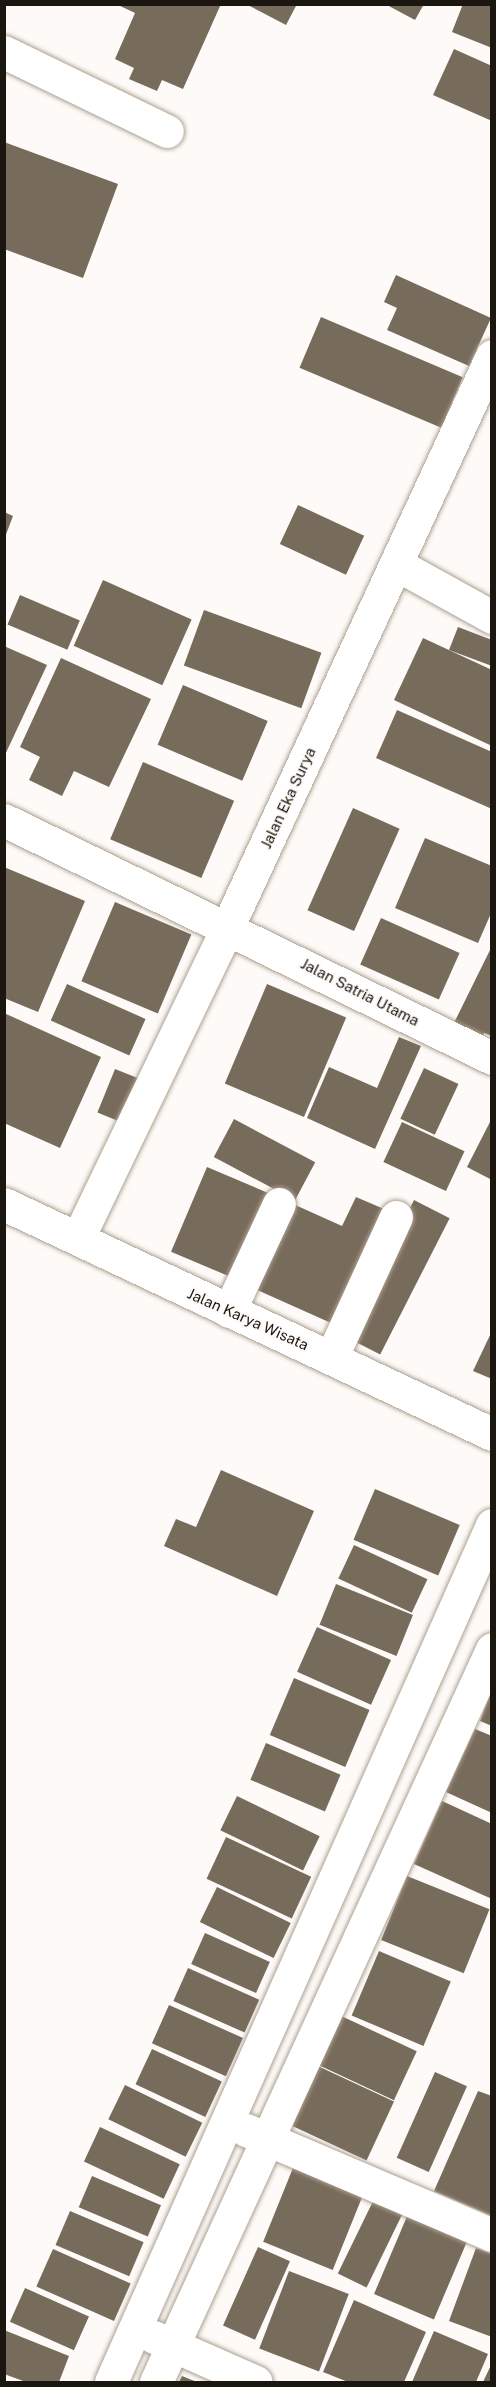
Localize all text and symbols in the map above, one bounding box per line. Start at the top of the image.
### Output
street label: Jalan Eka Surya [257,745,319,851]
street label: Jalan Satria Utama [298,954,422,1030]
street label: Jalan Karya Wisata [184,1284,312,1354]

